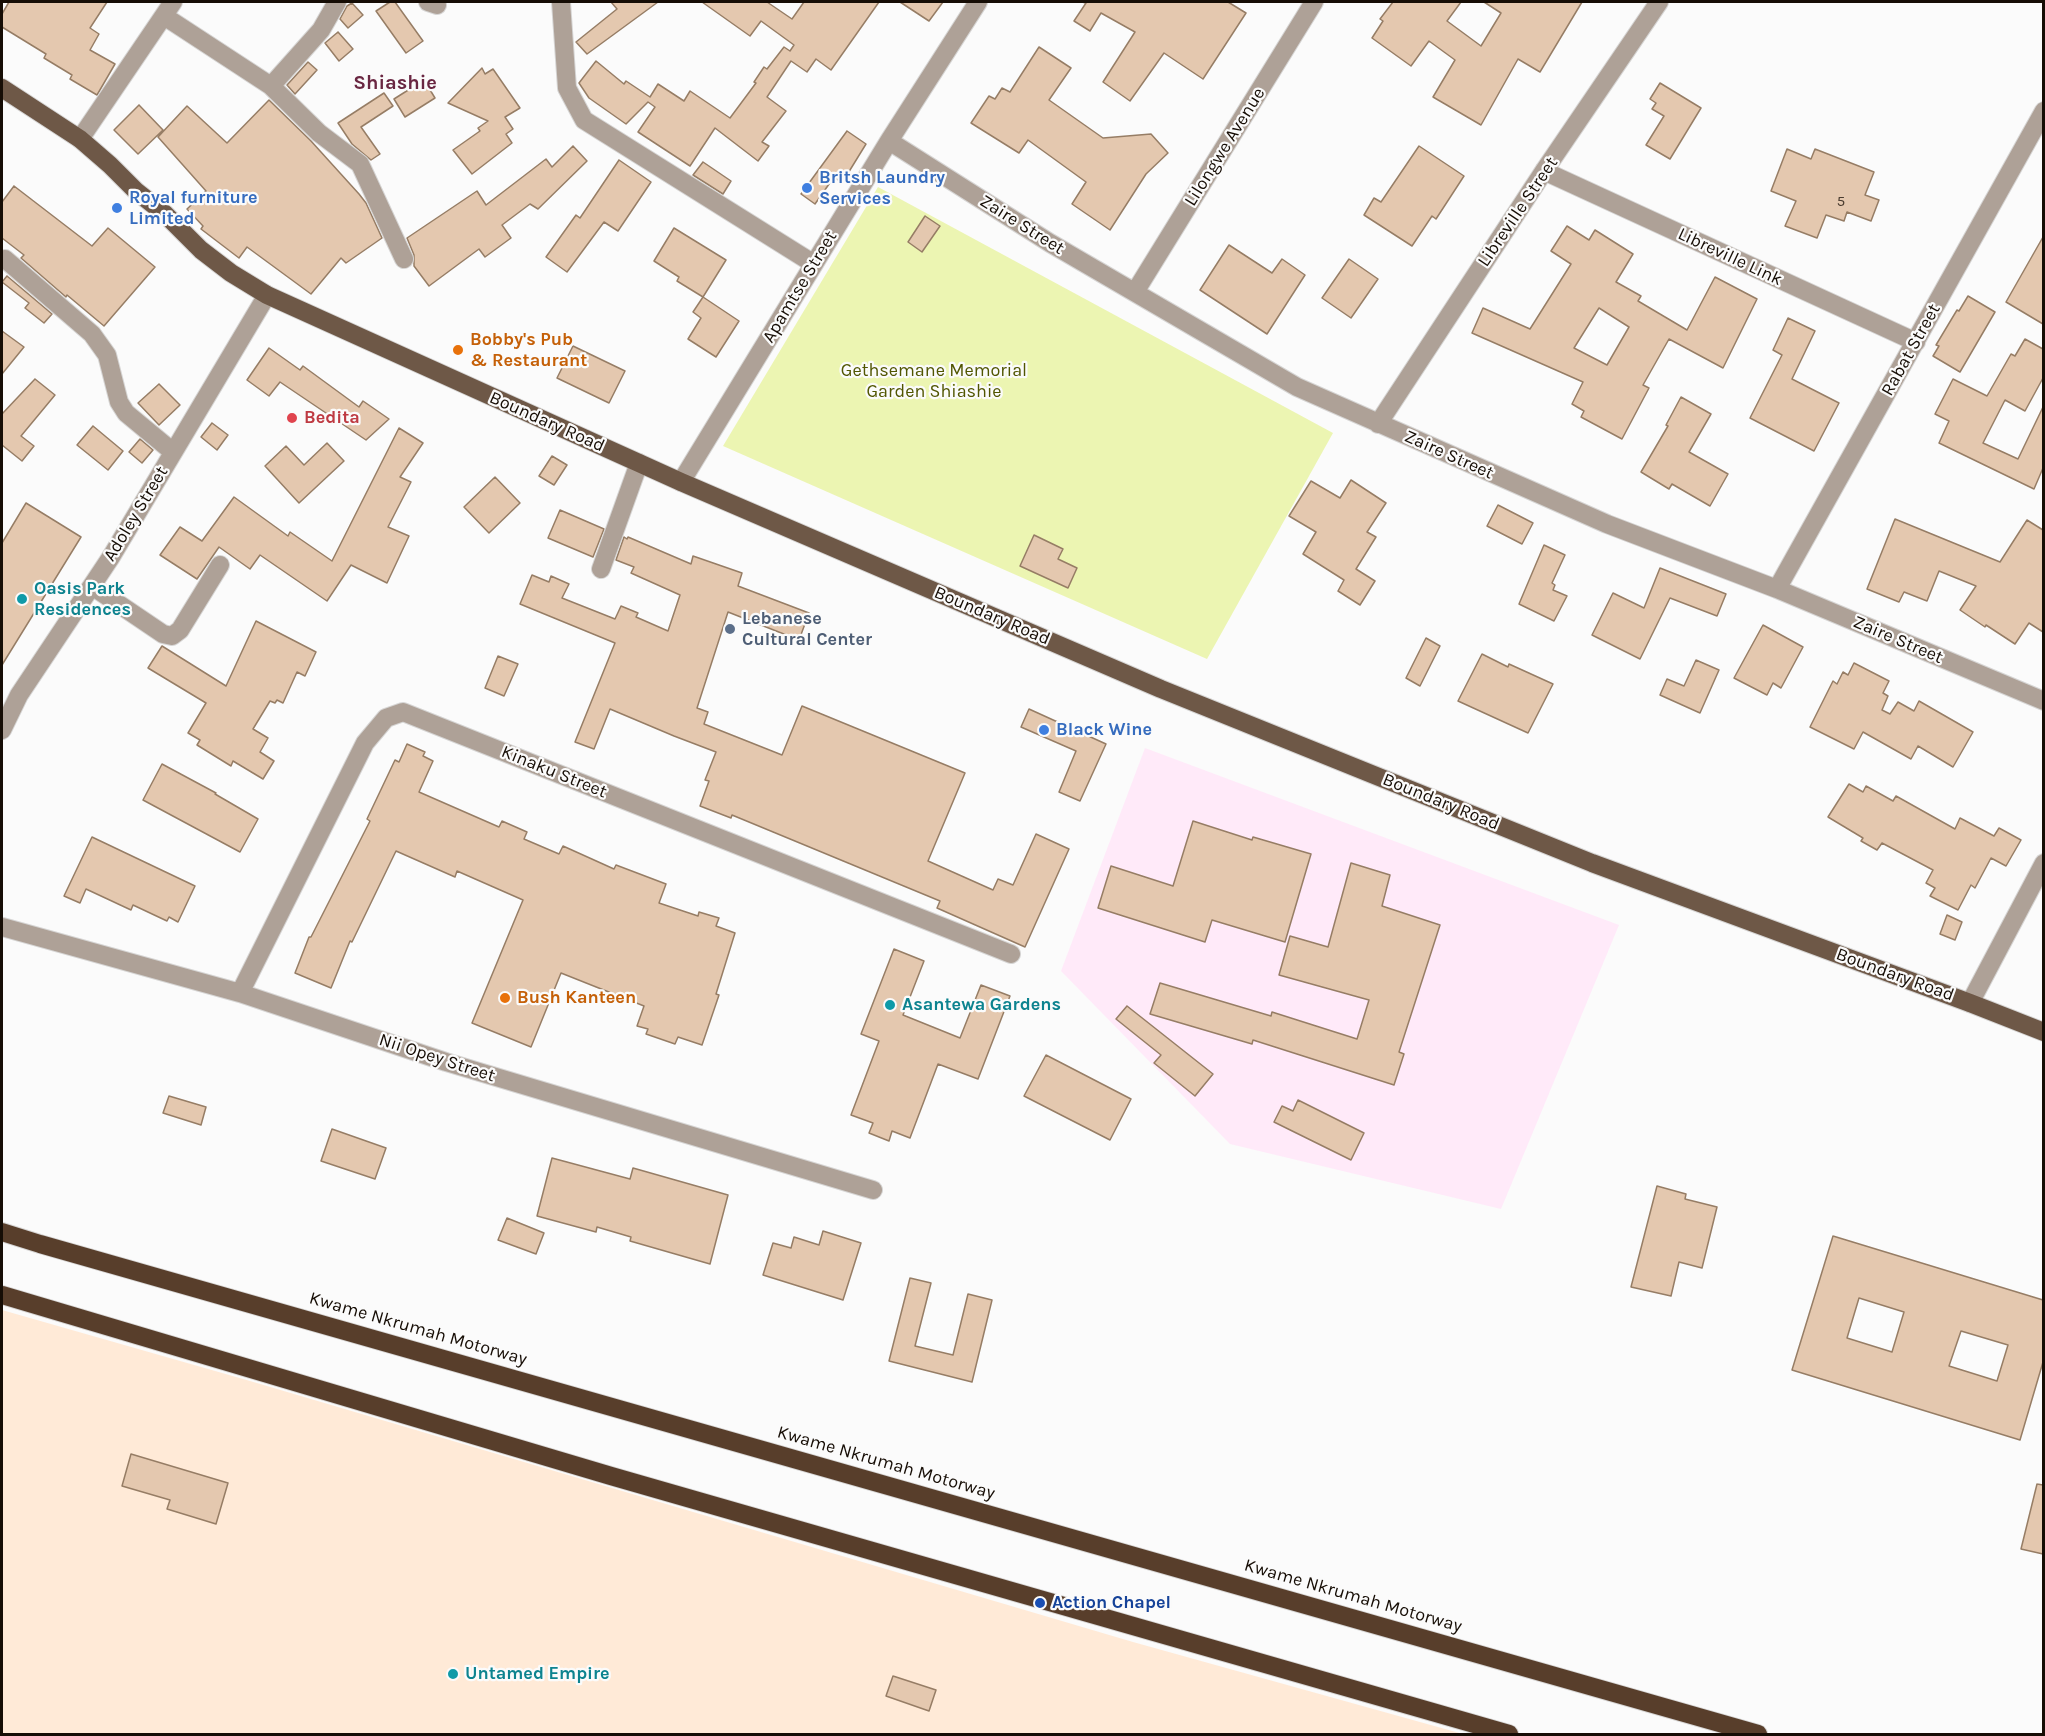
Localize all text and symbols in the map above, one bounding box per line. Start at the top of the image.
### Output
district label: Shiashie [353,71,437,95]
street label: Lilongwe Avenue [1180,84,1270,210]
street label: Libreville Street [1473,153,1563,271]
place label: Britsh Laundry Services [819,167,945,210]
marker: Britsh Laundry Services [800,181,814,195]
place label: Royal furniture Limited [129,187,257,230]
street label: Zaire Street [976,191,1068,259]
house number: 5 [1837,193,1845,211]
marker: Royal furniture Limited [110,201,124,215]
street label: Libreville Link [1674,223,1786,291]
street label: Apamtse Street [758,227,842,347]
street label: Rabat Street [1877,300,1945,400]
place label: Bobby's Pub & Restaurant [470,329,587,372]
marker: Bobby's Pub & Restaurant [451,343,465,357]
park label: Gethsemane Memorial Garden Shiashie [841,360,1027,403]
street label: Boundary Road [486,387,608,457]
place label: Bedita [304,407,360,429]
marker: Bedita [285,411,299,425]
street label: Zaire Street [1401,426,1497,484]
street label: Adoley Street [99,462,173,566]
place label: Oasis Park Residences [34,578,131,620]
street label: Boundary Road [931,582,1053,650]
marker: Oasis Park Residences [15,592,29,606]
place label: Lebanese Cultural Center [742,608,872,650]
street label: Zaire Street [1850,611,1946,669]
marker: Lebanese Cultural Center [723,622,737,636]
place label: Black Wine [1056,719,1152,741]
marker: Black Wine [1037,723,1051,737]
street label: Kinaku Street [498,741,610,803]
street label: Boundary Road [1379,769,1503,835]
street label: Boundary Road [1833,944,1957,1006]
place label: Bush Kanteen [517,987,636,1009]
marker: Bush Kanteen [498,991,512,1005]
place label: Asantewa Gardens [902,994,1061,1016]
marker: Asantewa Gardens [883,998,897,1012]
street label: Nii Opey Street [376,1029,498,1087]
street label: Kwame Nkrumah Motorway [307,1288,529,1370]
street label: Kwame Nkrumah Motorway [775,1422,997,1504]
street label: Kwame Nkrumah Motorway [1242,1555,1464,1637]
place label: Action Chapel [1052,1592,1171,1614]
marker: Action Chapel [1033,1596,1047,1610]
place label: Untamed Empire [465,1663,610,1685]
marker: Untamed Empire [446,1667,460,1681]

